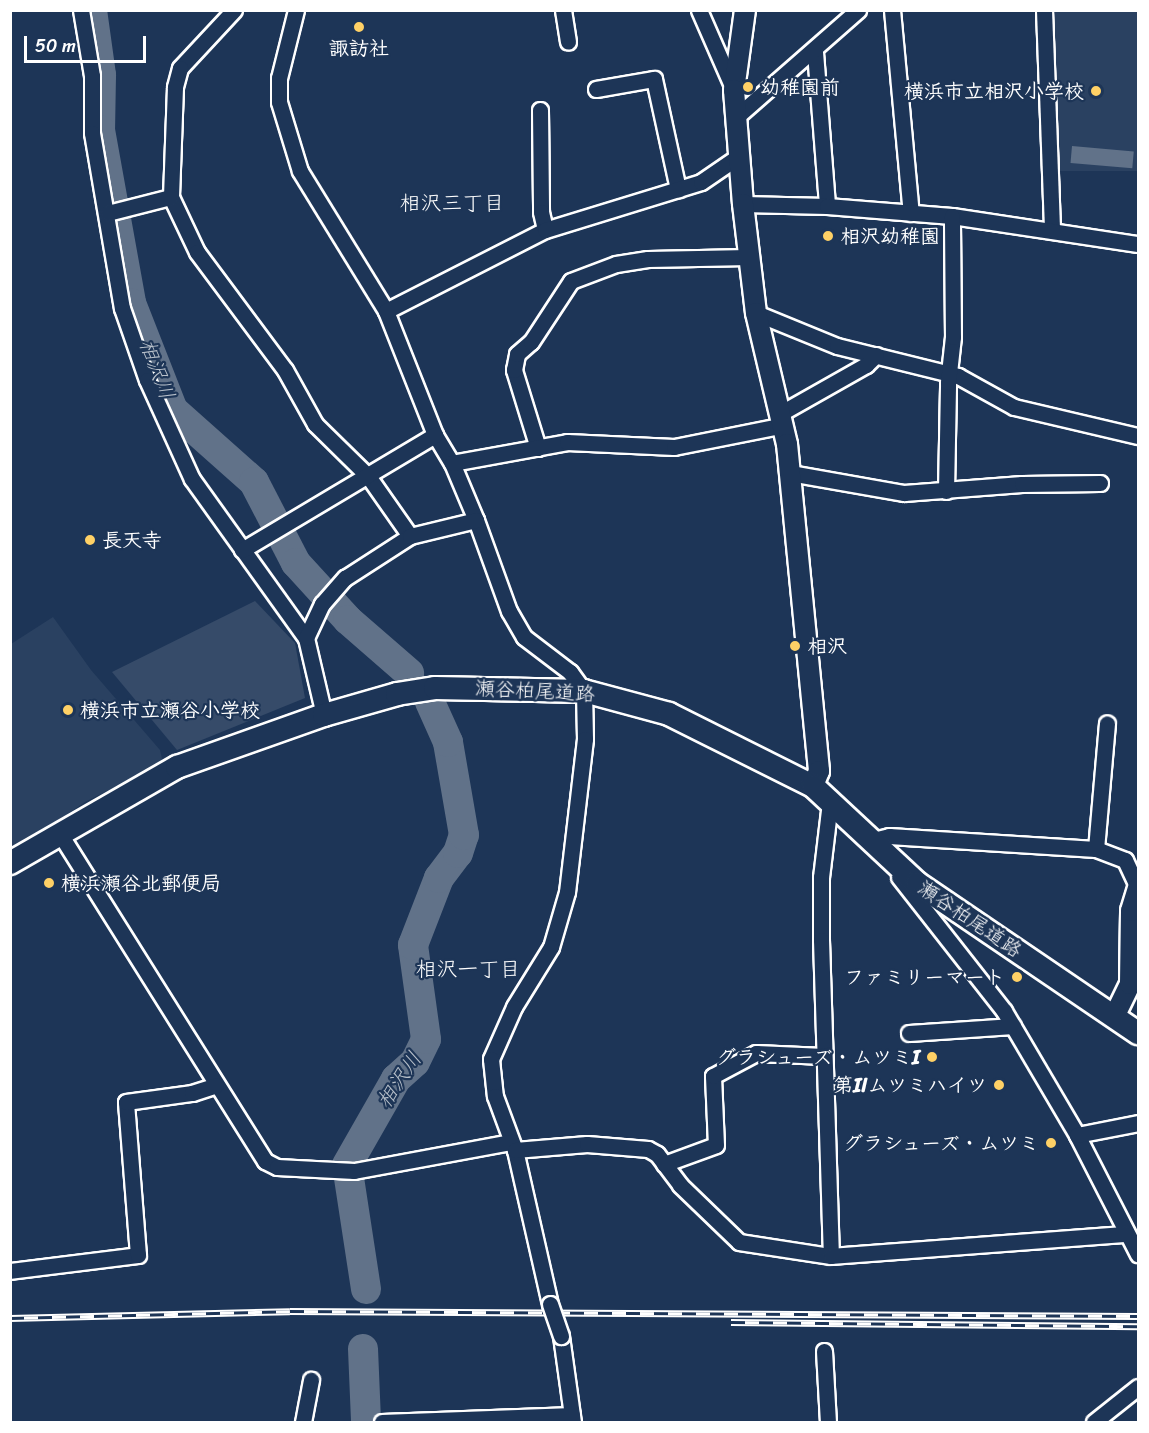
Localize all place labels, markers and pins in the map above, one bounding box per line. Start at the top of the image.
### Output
marker: 諏訪社 [352,20,366,34]
place label: 諏訪社 [329,36,389,60]
place label: 幼稚園前 [760,75,840,99]
place label: 横浜市立相沢小学校 [904,79,1084,103]
marker: 幼稚園前 [741,80,755,94]
marker: 横浜市立相沢小学校 [1089,84,1103,98]
place label: 相沢幼稚園 [840,224,940,248]
marker: 相沢幼稚園 [821,229,835,243]
place label: 長天寺 [102,528,162,552]
marker: 長天寺 [83,533,97,547]
place label: 相沢 [807,634,847,658]
marker: 相沢 [788,639,802,653]
place label: 横浜市立瀬谷小学校 [80,698,260,722]
marker: 横浜市立瀬谷小学校 [61,703,75,717]
place label: 横浜瀬谷北郵便局 [61,871,221,895]
marker: 横浜瀬谷北郵便局 [42,876,56,890]
place label: ファミリーマート [845,965,1005,989]
marker: ファミリーマート [1010,970,1024,984]
place label: グラシューズ・ムツミI [712,1045,920,1069]
marker: グラシューズ・ムツミI [925,1050,939,1064]
place label: 第IIムツミハイツ [833,1073,987,1097]
marker: 第IIムツミハイツ [992,1078,1006,1092]
place label: グラシューズ・ムツミ [839,1131,1039,1155]
marker: グラシューズ・ムツミ [1044,1136,1058,1150]

